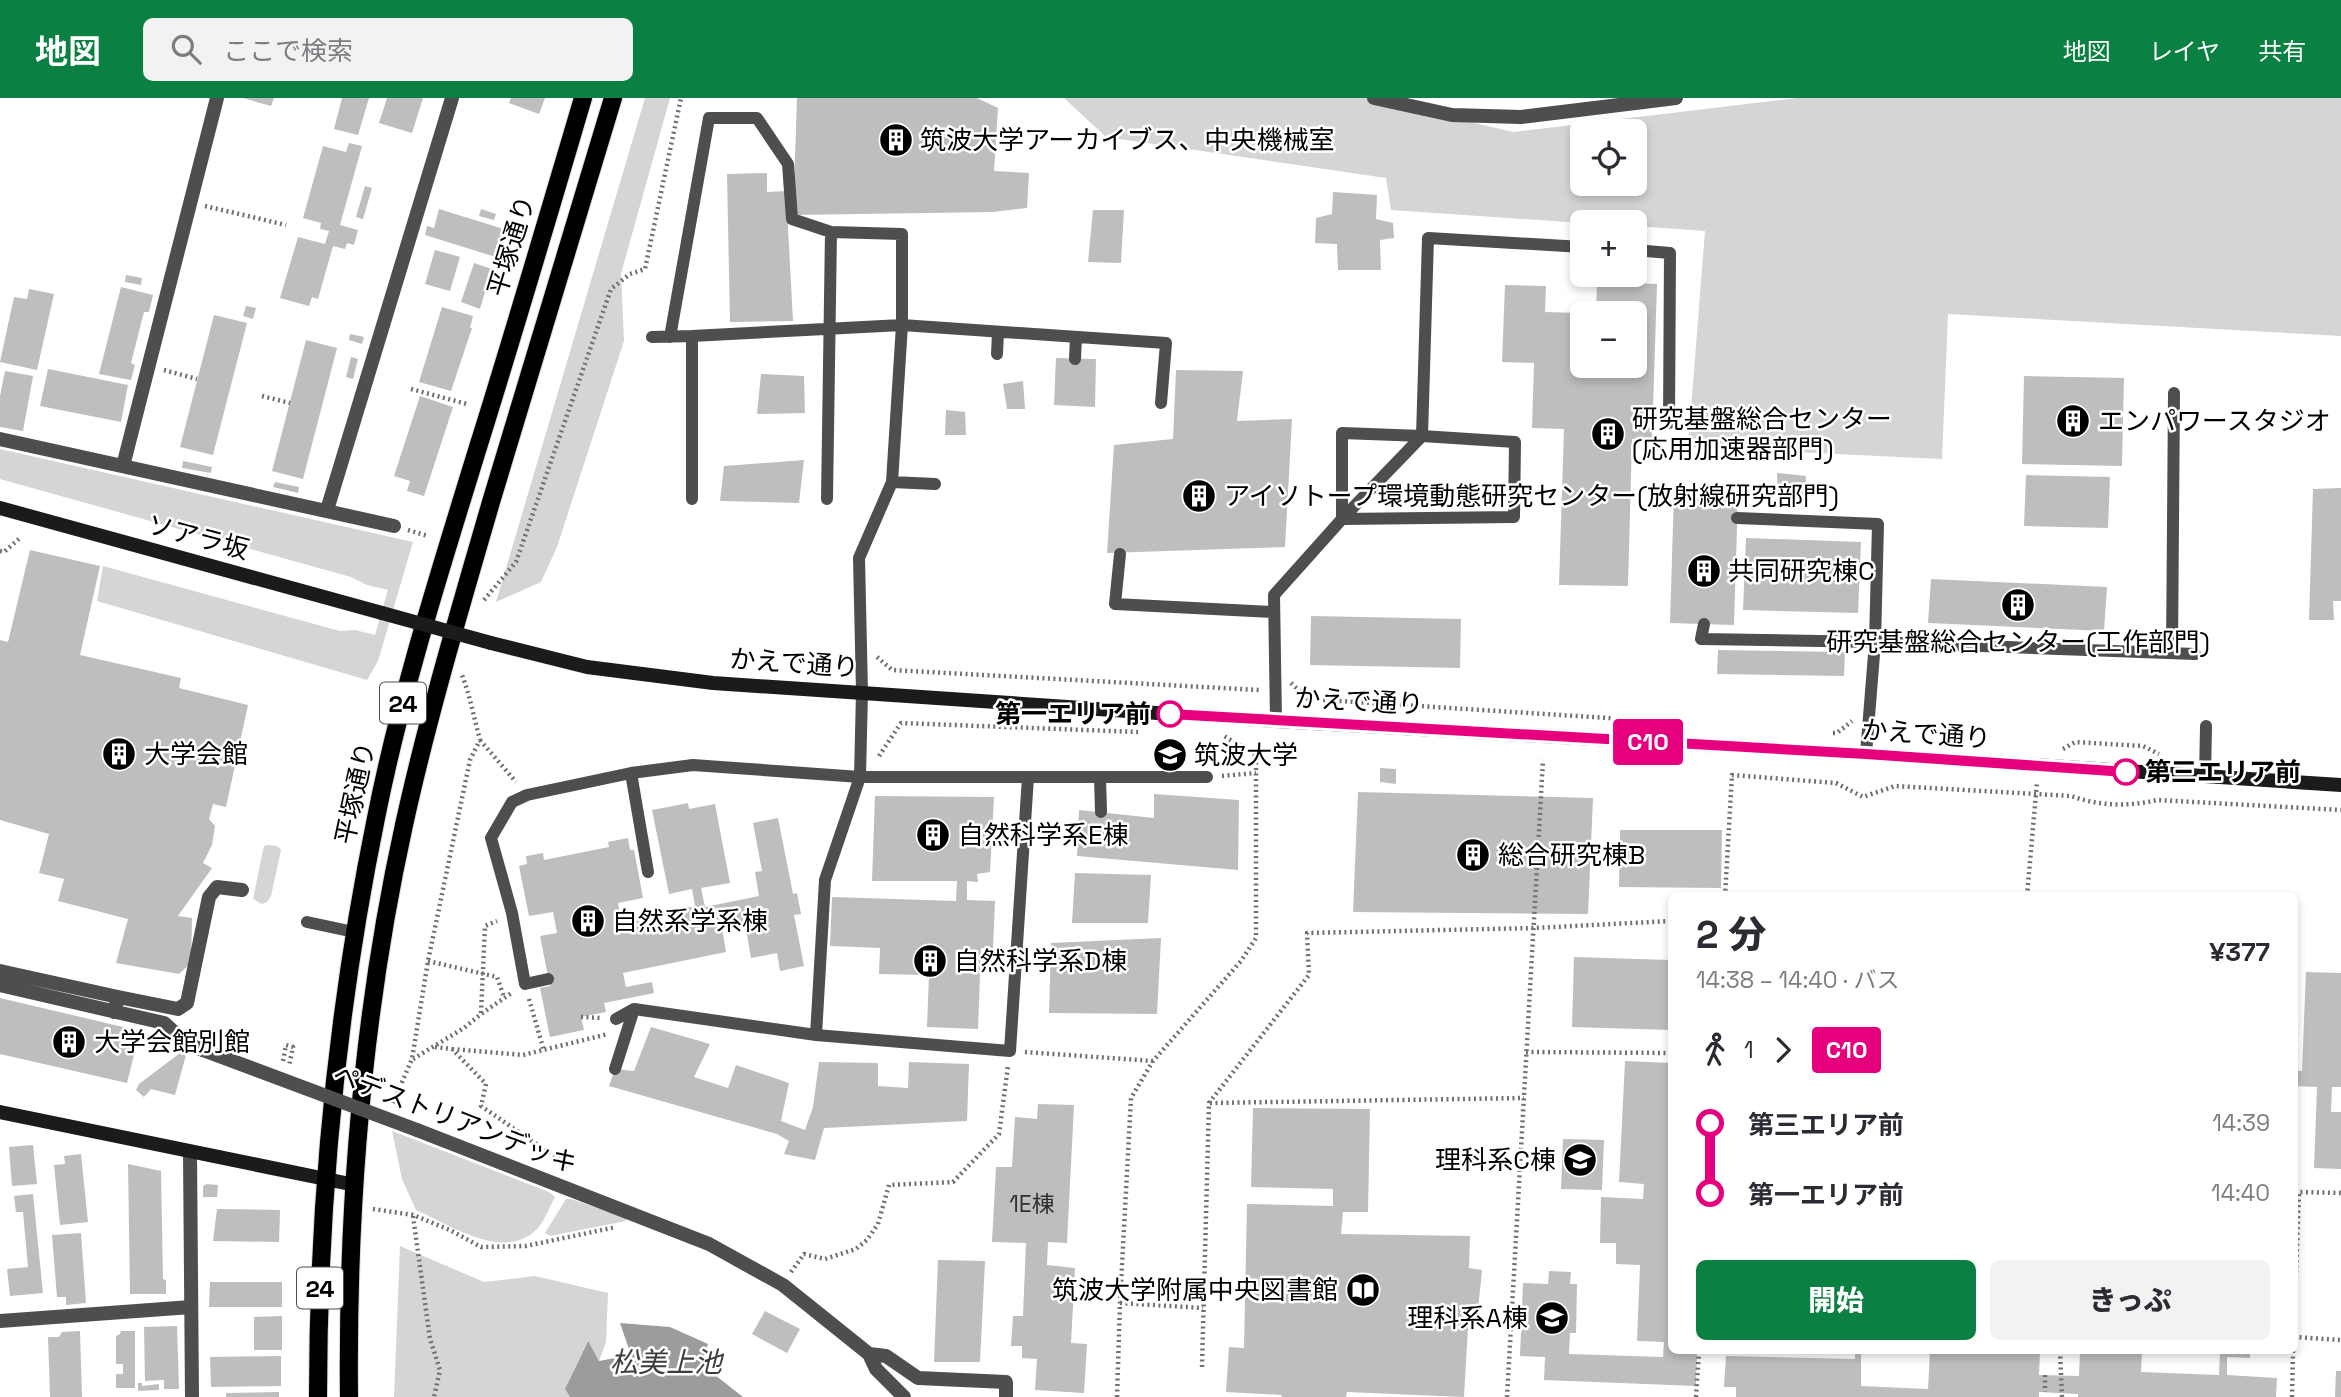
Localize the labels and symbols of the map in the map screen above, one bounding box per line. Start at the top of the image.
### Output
building icon: 筑波大学アーカイブス、中央機械室 [877,121,915,159]
place label: 筑波大学アーカイブス、中央機械室 [920,123,1334,157]
street label: 平塚通り [480,191,542,301]
place label: 研究基盤総合センター (応用加速器部門) [1632,402,1892,466]
building icon: エンパワースタジオ [2054,402,2092,440]
place label: エンパワースタジオ [2098,404,2331,438]
building icon: 研究基盤総合センター (応用加速器部門) [1589,415,1627,453]
building icon: アイソトープ環境動態研究センター(放射線研究部門) [1180,477,1218,515]
place label: アイソトープ環境動態研究センター(放射線研究部門) [1224,479,1839,513]
street label: ソアラ坂 [143,507,253,567]
building icon: 共同研究棟C [1685,552,1723,590]
place label: 共同研究棟C [1728,554,1875,588]
building icon: 研究基盤総合センター(工作部門) [1999,586,2037,624]
place label: 研究基盤総合センター(工作部門) [1826,625,2210,659]
street label: かえで通り [728,642,860,684]
street label: かえで通り [1294,681,1424,721]
road number: 24 [380,682,426,724]
place label: 第一エリア前 [995,697,1151,731]
marker: 第一エリア前 [1157,701,1183,727]
street label: かえで通り [1860,713,1992,755]
line badge: C10 [1608,719,1688,765]
building icon: 大学会館 [100,735,138,773]
school or university icon: 筑波大学 [1151,736,1189,774]
place label: 大学会館 [144,737,248,771]
place label: 筑波大学 [1194,738,1298,772]
street label: 平塚通り [328,739,382,847]
place label: 第三エリア前 [2145,755,2301,789]
marker: 第三エリア前 [2113,759,2139,785]
building icon: 自然科学系E棟 [914,816,952,854]
place label: 自然科学系E棟 [958,818,1129,852]
building icon: 総合研究棟B [1454,836,1492,874]
place label: 総合研究棟B [1498,838,1645,872]
building icon: 自然系学系棟 [569,902,607,940]
place label: 自然系学系棟 [612,904,768,938]
building icon: 自然科学系D棟 [911,942,949,980]
place label: 自然科学系D棟 [954,944,1127,978]
building icon: 大学会館別館 [50,1023,88,1061]
place label: 大学会館別館 [94,1025,250,1059]
street label: ペデストリアンデッキ [328,1057,582,1181]
school or university icon: 理科系C棟 [1561,1141,1599,1179]
place label: 理科系C棟 [1435,1143,1556,1177]
house number: 1E棟 [1009,1189,1055,1219]
road number: 24 [297,1268,343,1308]
library icon: 筑波大学附属中央図書館 [1344,1271,1382,1309]
place label: 筑波大学附属中央図書館 [1052,1273,1338,1307]
school or university icon: 理科系A棟 [1533,1299,1571,1337]
place label: 理科系A棟 [1408,1301,1528,1335]
water label: 松美上池 [610,1344,725,1380]

